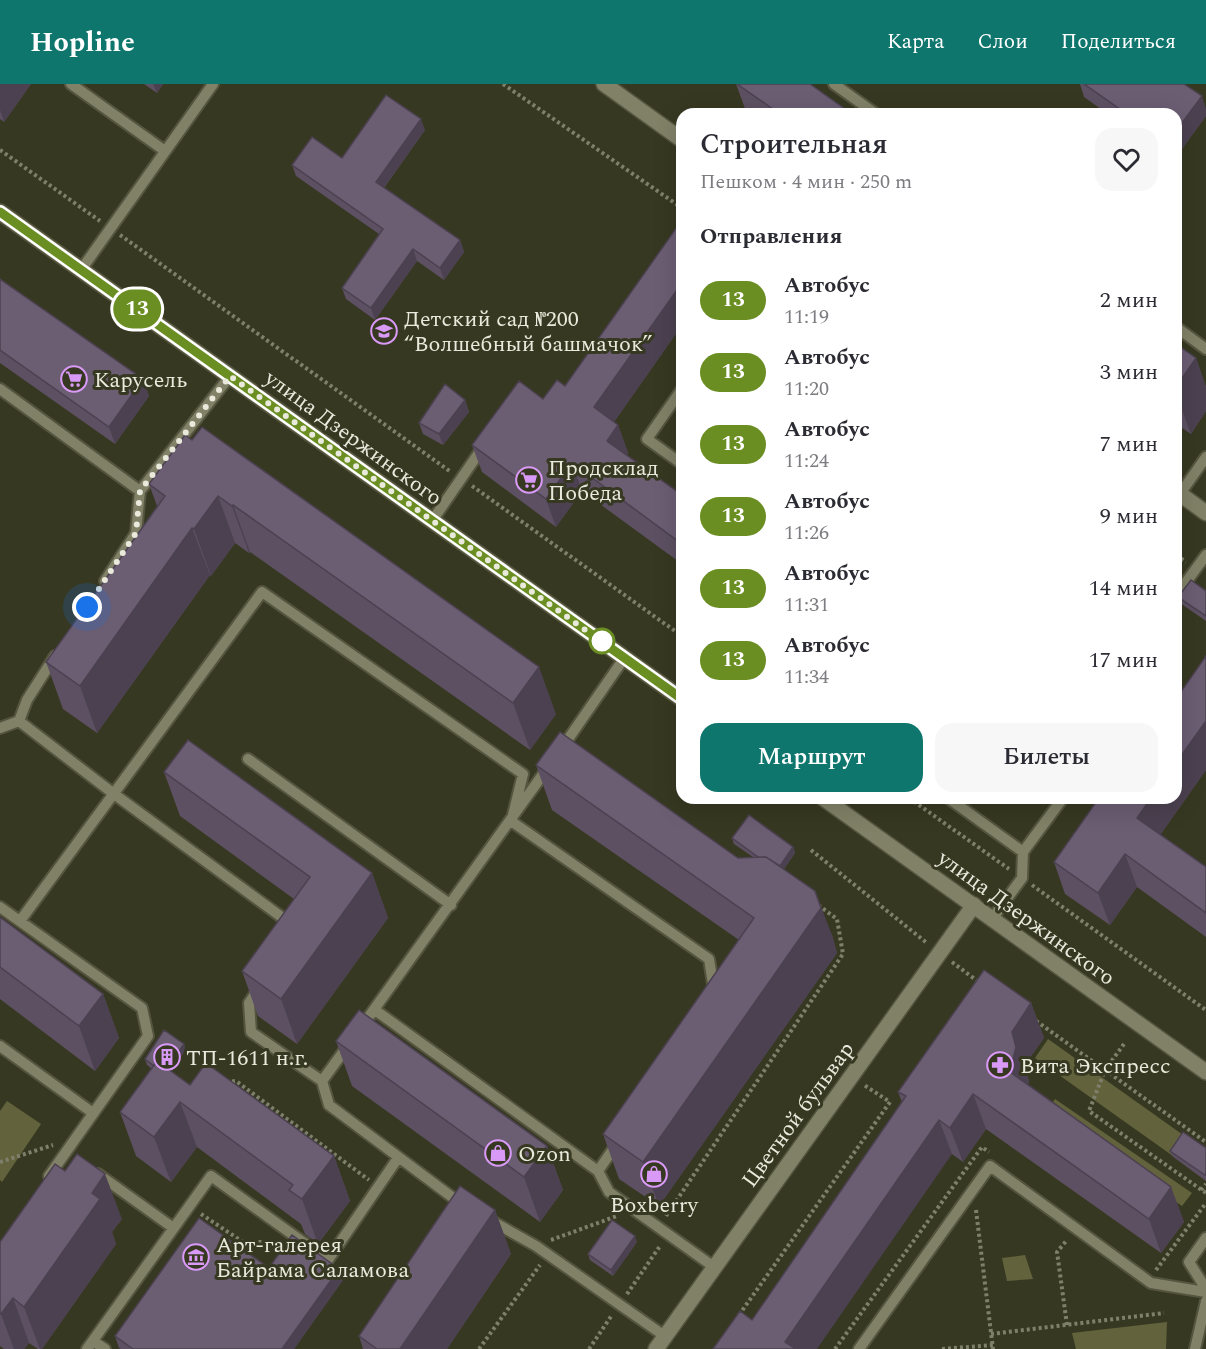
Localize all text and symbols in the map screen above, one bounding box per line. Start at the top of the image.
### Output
text: Hopline [30,21,135,64]
text: Карта [887,26,944,58]
text: Слои [977,26,1028,58]
text: Поделиться [1061,26,1176,58]
text: Строительная [700,123,888,166]
button: heart [1095,128,1158,191]
text: Пешком · 4 мин · 250 m [700,167,912,197]
text: Отправления [700,220,842,253]
text: Автобус [784,269,870,302]
text: 13 [721,284,745,316]
text: 2 мин [1100,284,1158,317]
line badge: 13 [110,290,164,328]
text: 13 [125,293,149,325]
text: 11:19 [784,302,829,332]
place label: Детский сад №200 “Волшебный башмачок” [404,303,653,361]
school or university icon: Детский сад №200 “Волшебный башмачок” [369,316,399,346]
text: Автобус [784,341,870,374]
text: 13 [721,356,745,388]
text: 3 мин [1100,356,1158,389]
street label: улица Дзержинского [256,362,449,514]
supermarket icon: Карусель [59,364,89,394]
place label: Карусель [94,364,187,397]
text: 11:20 [784,374,829,404]
text: Автобус [784,413,870,446]
text: 13 [721,428,745,460]
text: 7 мин [1100,428,1158,461]
text: 11:24 [784,446,829,476]
place label: Продсклад Победа [548,452,659,510]
supermarket icon: Продсклад Победа [514,465,544,495]
text: Автобус [784,485,870,518]
text: 13 [721,500,745,532]
text: 9 мин [1100,500,1158,533]
text: 11:26 [784,518,829,548]
text: Автобус [784,557,870,590]
text: 13 [721,572,745,604]
text: 14 мин [1089,572,1158,605]
text: 11:31 [784,590,829,620]
your location [72,592,102,622]
unlabelled marker [589,628,615,654]
text: Автобус [784,629,870,662]
text: 13 [721,644,745,676]
text: 17 мин [1089,644,1158,677]
text: 11:34 [784,662,829,692]
button: Маршрут [700,723,923,792]
button: Билеты [935,723,1158,792]
street label: улица Дзержинского [929,842,1122,994]
street label: Цветной бульвар [734,1035,863,1195]
building icon: ТП-1611 н.г. [152,1042,182,1072]
place label: ТП-1611 н.г. [186,1042,308,1075]
pharmacy icon: Вита Экспресс [985,1050,1015,1080]
place label: Вита Экспресс [1020,1050,1170,1083]
shop icon: Ozon [483,1138,513,1168]
place label: Ozon [518,1138,571,1171]
shop icon: Boxberry [639,1159,669,1189]
place label: Boxberry [610,1189,700,1222]
place label: Арт-галерея Байрама Саламова [216,1229,409,1287]
museum icon: Арт-галерея Байрама Саламова [181,1242,211,1272]

